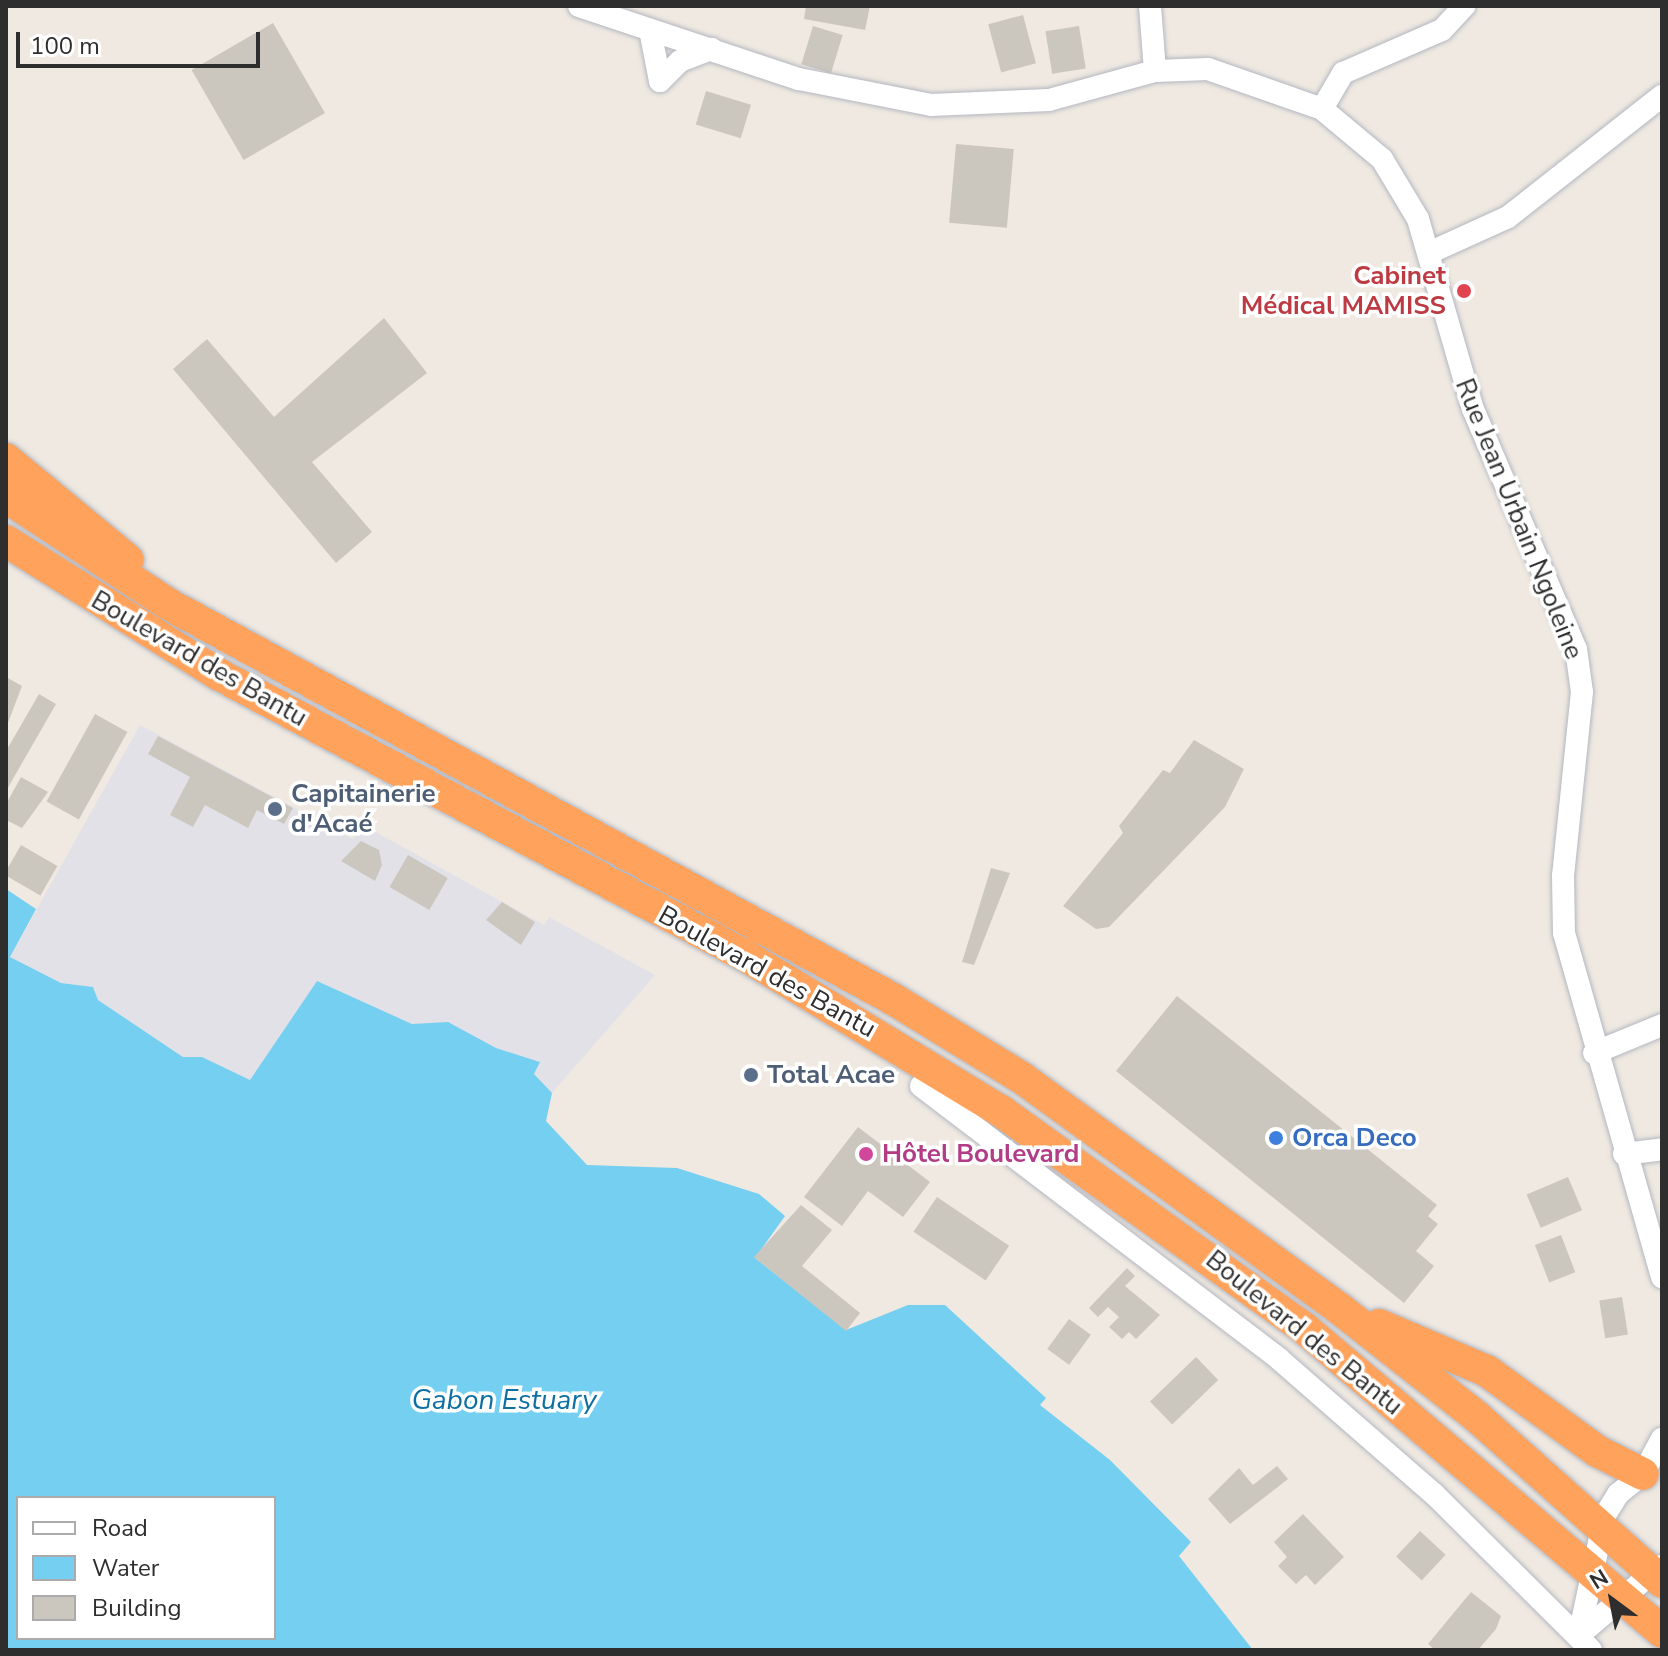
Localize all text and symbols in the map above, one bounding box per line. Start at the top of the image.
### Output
scale bar [20,16,264,66]
text: 100 m [30,30,100,62]
place label: Cabinet Médical MAMISS [1241,260,1446,322]
marker: Cabinet Médical MAMISS [1453,280,1475,302]
street label: Rue Jean Urbain Ngoleine [1448,374,1590,664]
street label: Boulevard des Bantu [86,585,312,733]
place label: Capitainerie d'Acaé [291,778,436,840]
marker: Capitainerie d'Acaé [266,800,284,818]
street label: Boulevard des Bantu [653,899,881,1045]
place label: Total Acae [767,1059,895,1091]
marker: Total Acae [742,1066,760,1084]
place label: Orca Deco [1292,1122,1417,1154]
marker: Orca Deco [1267,1129,1285,1147]
place label: Hôtel Boulevard [882,1138,1079,1170]
marker: Hôtel Boulevard [857,1145,875,1163]
street label: Boulevard des Bantu [1199,1244,1409,1422]
water label: Gabon Estuary [411,1383,597,1417]
legend [16,1496,276,1640]
text: Road [92,1512,148,1544]
text: Water [92,1552,159,1584]
north arrow [1572,1560,1652,1640]
text: N [1584,1563,1614,1597]
text: Building [92,1592,182,1624]

